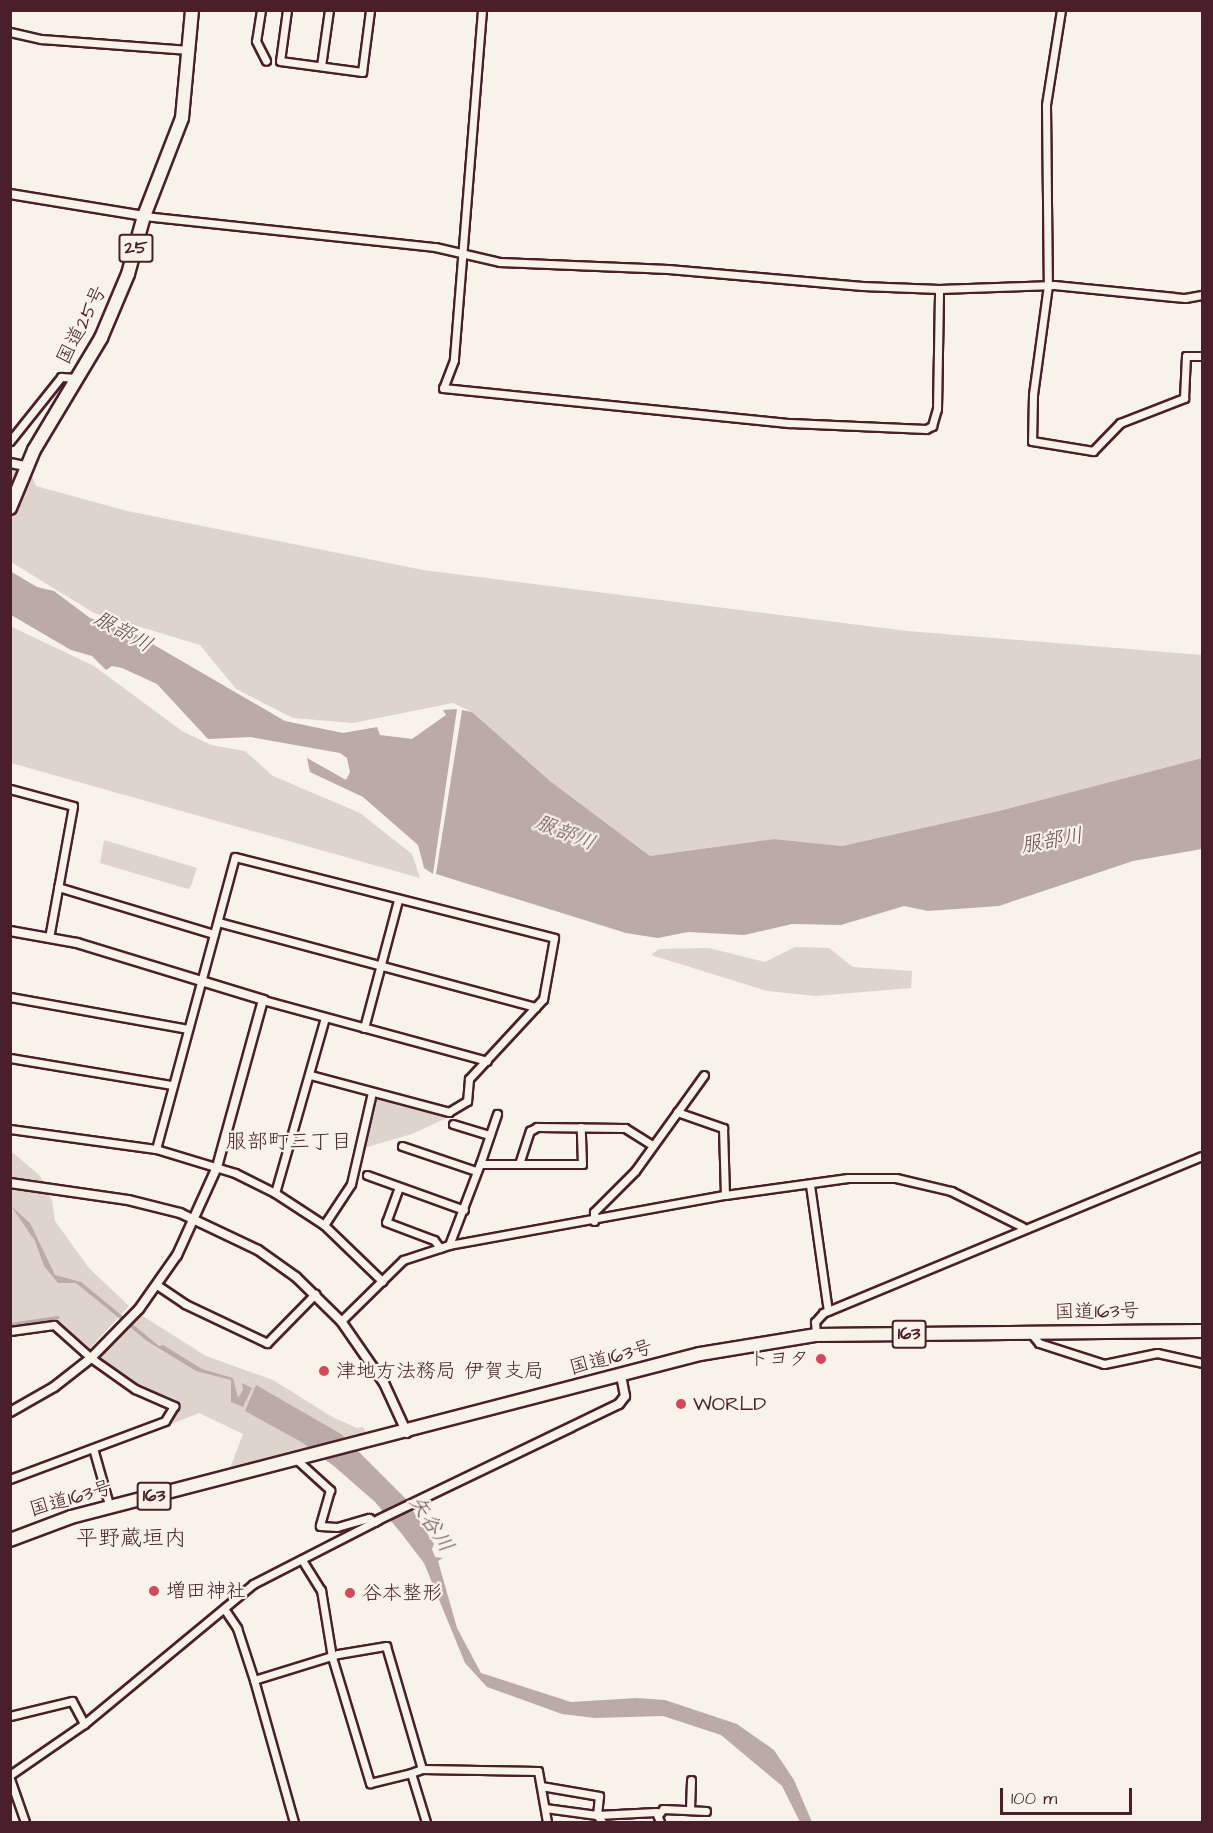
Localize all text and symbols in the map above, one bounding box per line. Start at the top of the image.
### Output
road number: 25 [118,233,154,263]
street label: 国道25号 [52,281,112,369]
water label: 服部川 [89,606,157,658]
water label: 服部川 [531,810,599,856]
water label: 服部川 [1019,823,1085,859]
district label: 服部町三丁目 [226,1129,352,1155]
street label: 国道163号 [1054,1299,1140,1325]
road number: 163 [891,1319,927,1349]
street label: 国道163号 [567,1335,655,1381]
place label: トヨタ [749,1347,809,1371]
marker: トヨタ [814,1352,828,1366]
place label: 津地方法務局 伊賀支局 [336,1359,544,1383]
marker: 津地方法務局 伊賀支局 [317,1364,331,1378]
place label: WORLD [693,1392,766,1416]
marker: WORLD [674,1397,688,1411]
street label: 国道163号 [27,1476,115,1522]
road number: 163 [136,1481,172,1511]
water label: 矢谷川 [403,1491,459,1557]
district label: 平野蔵垣内 [76,1526,186,1552]
place label: 増田神社 [166,1579,246,1603]
place label: 谷本整形 [362,1581,442,1605]
marker: 増田神社 [147,1584,161,1598]
marker: 谷本整形 [343,1586,357,1600]
scale bar [1003,1776,1135,1814]
text: 100 m [1011,1786,1057,1811]

